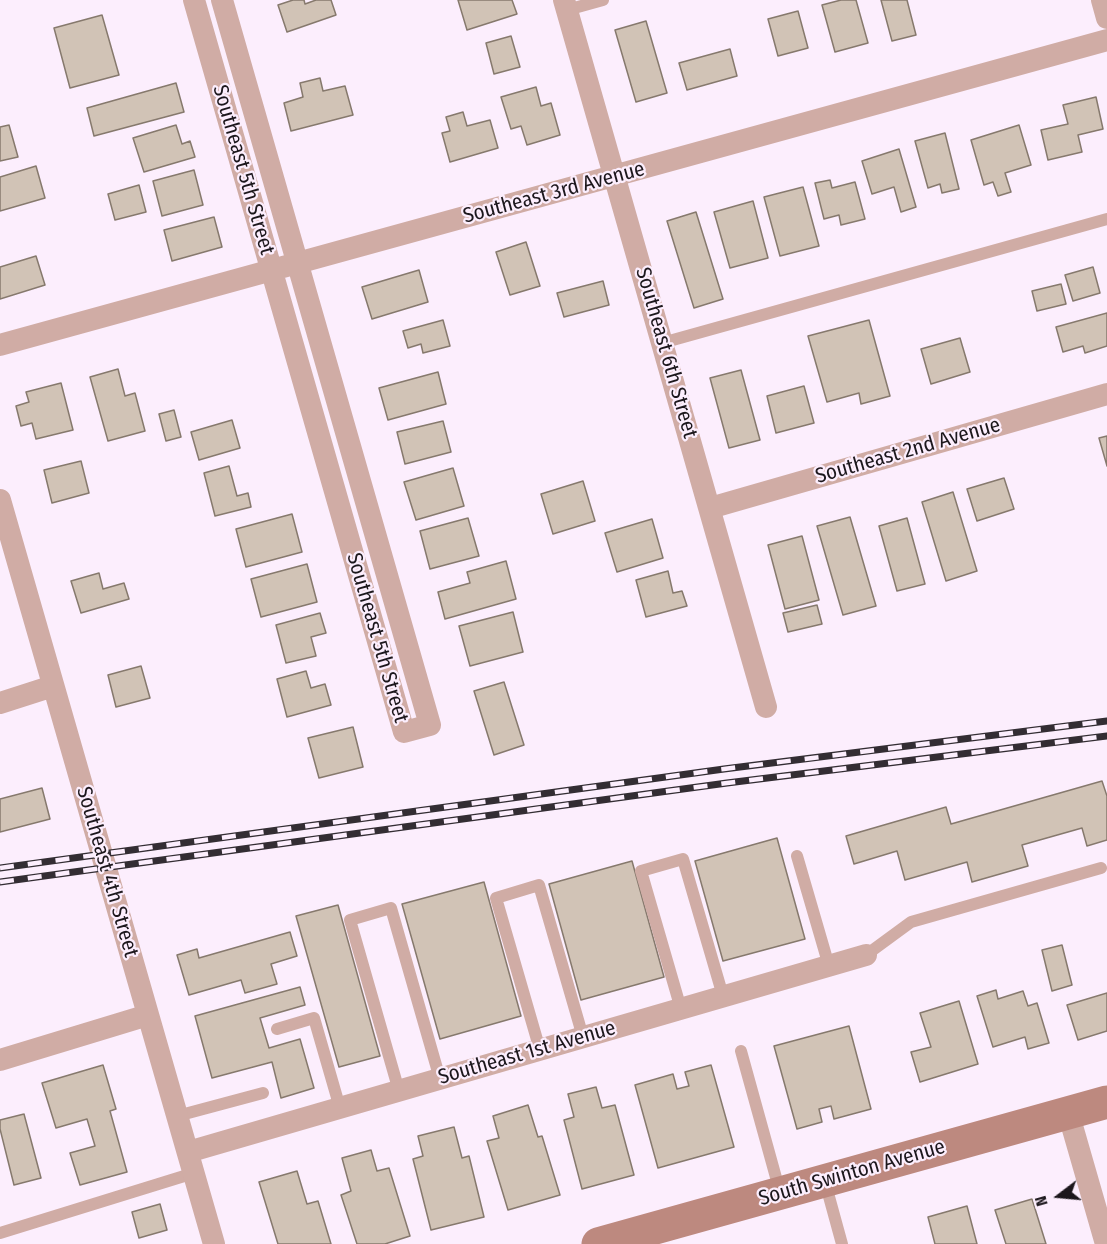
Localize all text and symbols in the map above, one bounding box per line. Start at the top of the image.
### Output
street label: Southeast 5th Street [207,82,279,258]
street label: Southeast 3rd Avenue [460,157,648,229]
street label: Southeast 6th Street [630,265,702,441]
street label: Southeast 2nd Avenue [813,413,1003,489]
street label: Southeast 5th Street [341,550,413,726]
street label: Southeast 4th Street [71,784,143,960]
street label: Southeast 1st Avenue [435,1016,619,1090]
street label: South Swinton Avenue [756,1134,948,1212]
north arrow [1029,1166,1089,1226]
text: N [1031,1194,1052,1208]

